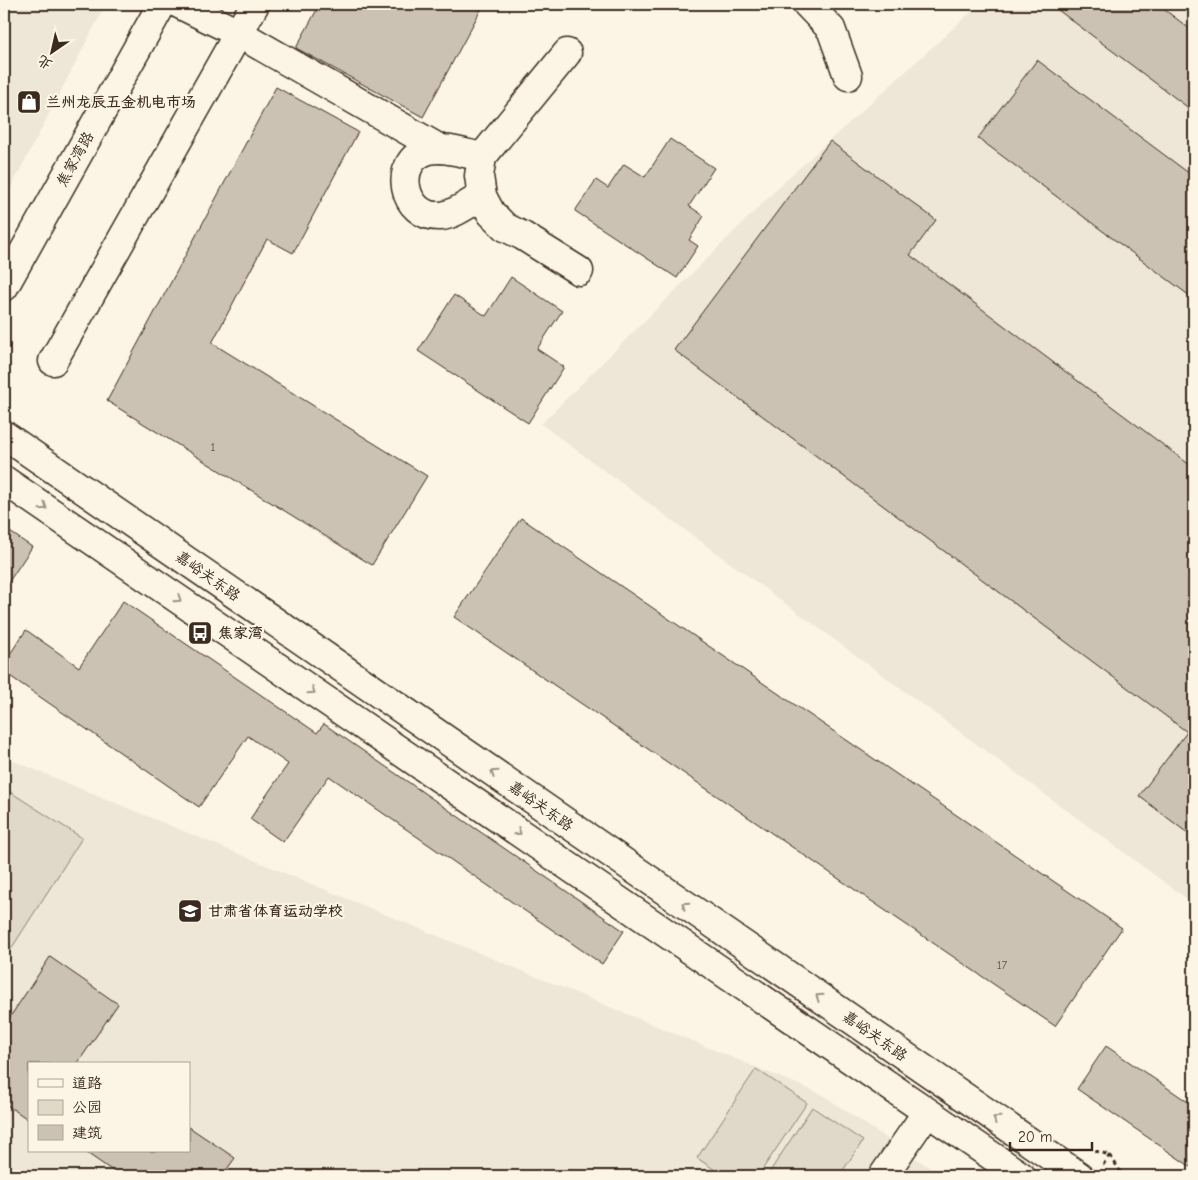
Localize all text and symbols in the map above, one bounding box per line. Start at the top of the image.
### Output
north arrow [28,28,78,78]
text: 北 [34,51,56,73]
shop icon: 兰州龙辰五金机电市场 [16,89,42,115]
place label: 兰州龙辰五金机电市场 [46,93,196,111]
street label: 焦家湾路 [53,128,97,190]
house number: 1 [211,440,216,454]
one-way arrow [38,501,48,510]
street label: 嘉峪关东路 [172,547,244,605]
one-way arrow [172,593,182,602]
bus stop icon: 焦家湾 [187,620,213,646]
place label: 焦家湾 [218,624,263,642]
one-way arrow [306,685,316,694]
one-way arrow [490,770,499,779]
street label: 嘉峪关东路 [505,777,577,835]
one-way arrow [513,826,522,835]
school or university icon: 甘肃省体育运动学校 [177,898,203,924]
place label: 甘肃省体育运动学校 [208,902,343,920]
one-way arrow [681,902,691,911]
house number: 17 [997,958,1008,972]
one-way arrow [815,994,825,1003]
street label: 嘉峪关东路 [839,1007,911,1065]
legend [28,1062,190,1152]
text: 道路 [72,1074,102,1092]
text: 公园 [72,1098,102,1116]
one-way arrow [992,1116,1002,1125]
scale bar [1010,1120,1093,1152]
text: 建筑 [72,1124,102,1142]
text: 20 m [1018,1128,1052,1146]

